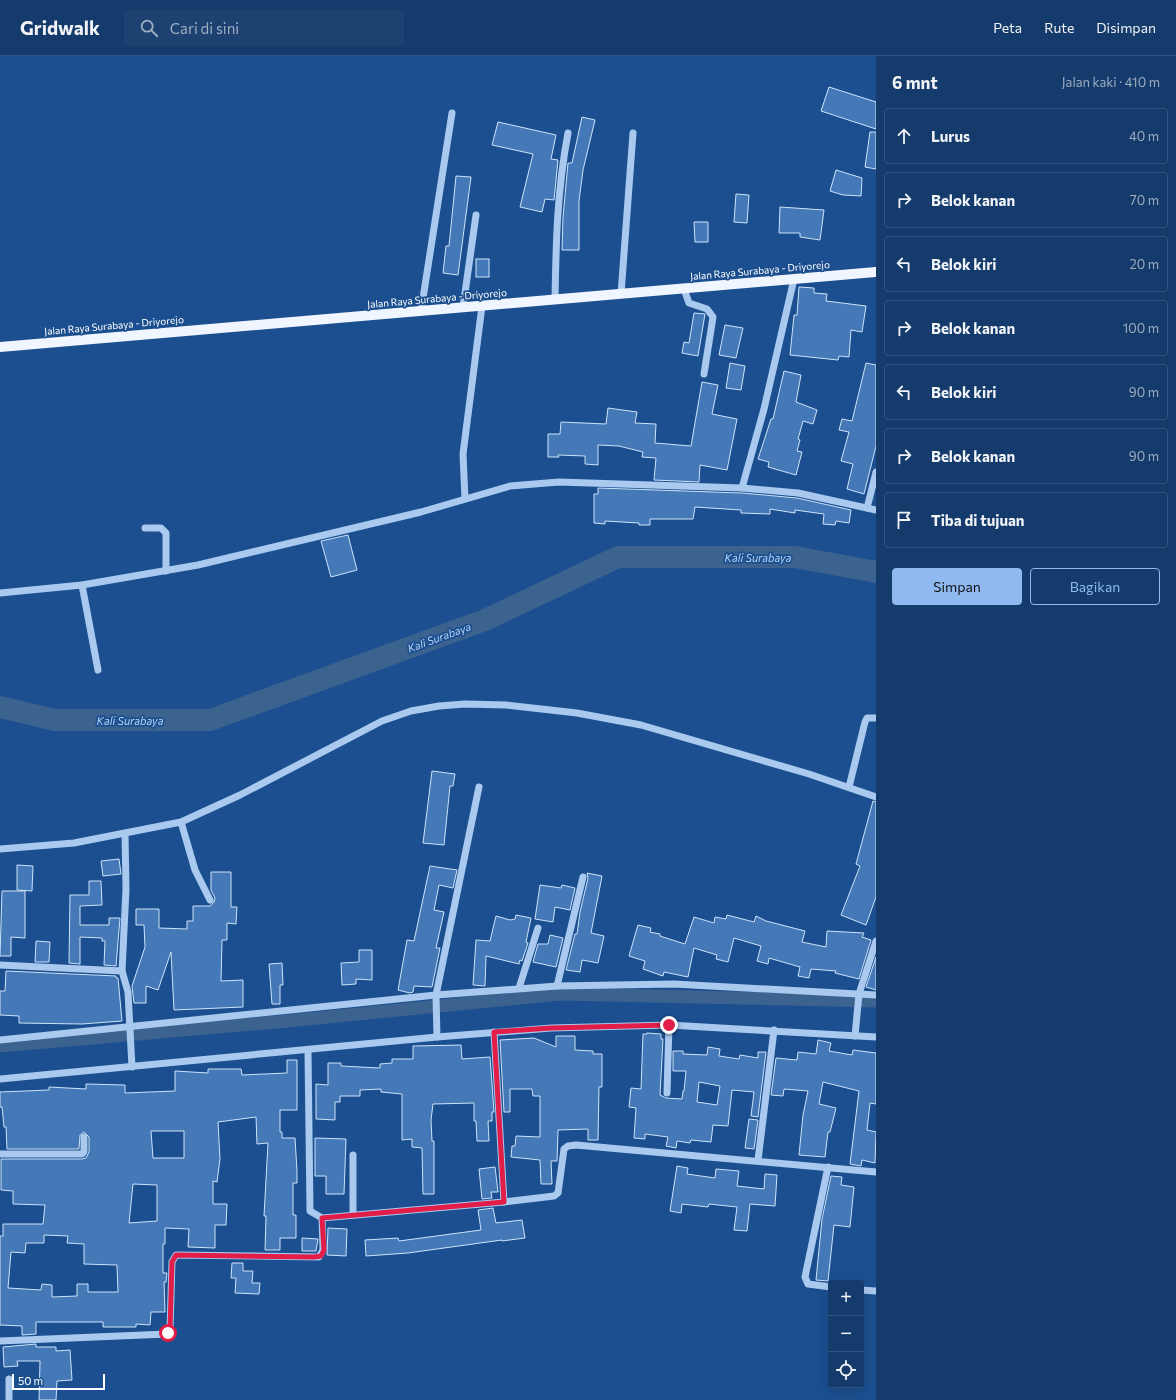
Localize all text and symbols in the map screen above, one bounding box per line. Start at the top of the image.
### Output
search box [124,10,404,46]
text: Gridwalk [20,16,100,39]
icon: search [138,17,160,39]
text: Cari di sini [170,19,239,37]
text: Peta [993,19,1022,36]
text: Rute [1044,19,1074,36]
text: Disimpan [1096,19,1156,36]
text: 6 mnt [892,72,938,93]
text: Jalan kaki · 410 m [1062,74,1160,90]
icon: ahead [893,125,915,147]
text: Lurus [931,127,970,145]
text: 40 m [1129,128,1159,144]
icon: right [893,189,915,211]
text: Belok kanan [931,191,1015,209]
text: 70 m [1130,192,1159,208]
icon: left [893,253,915,275]
text: Belok kiri [931,255,997,273]
text: 20 m [1130,256,1159,272]
street label: Jalan Raya Surabaya - Driyorejo [690,258,830,282]
street label: Jalan Raya Surabaya - Driyorejo [367,286,507,310]
street label: Jalan Raya Surabaya - Driyorejo [44,313,184,337]
icon: right [893,317,915,339]
text: Belok kanan [931,319,1015,337]
text: 100 m [1123,320,1159,336]
icon: left [893,381,915,403]
text: Belok kiri [931,383,997,401]
text: 90 m [1129,384,1159,400]
icon: right [893,445,915,467]
text: Belok kanan [931,447,1015,465]
text: 90 m [1129,448,1159,464]
icon: arrive [893,509,915,531]
text: Tiba di tujuan [931,511,1025,529]
water label: Kali Surabaya [725,551,792,564]
button: Simpan [892,568,1022,605]
button: Bagikan [1030,568,1160,605]
water label: Kali Surabaya [405,619,473,655]
water label: Kali Surabaya [97,714,164,727]
route end [660,1016,678,1034]
map controls [828,1280,864,1388]
button: + [828,1280,864,1316]
button: − [828,1316,864,1352]
route start [159,1324,177,1342]
button: locate [828,1352,864,1388]
scale bar [12,1372,105,1391]
text: 50 m [18,1374,43,1387]

